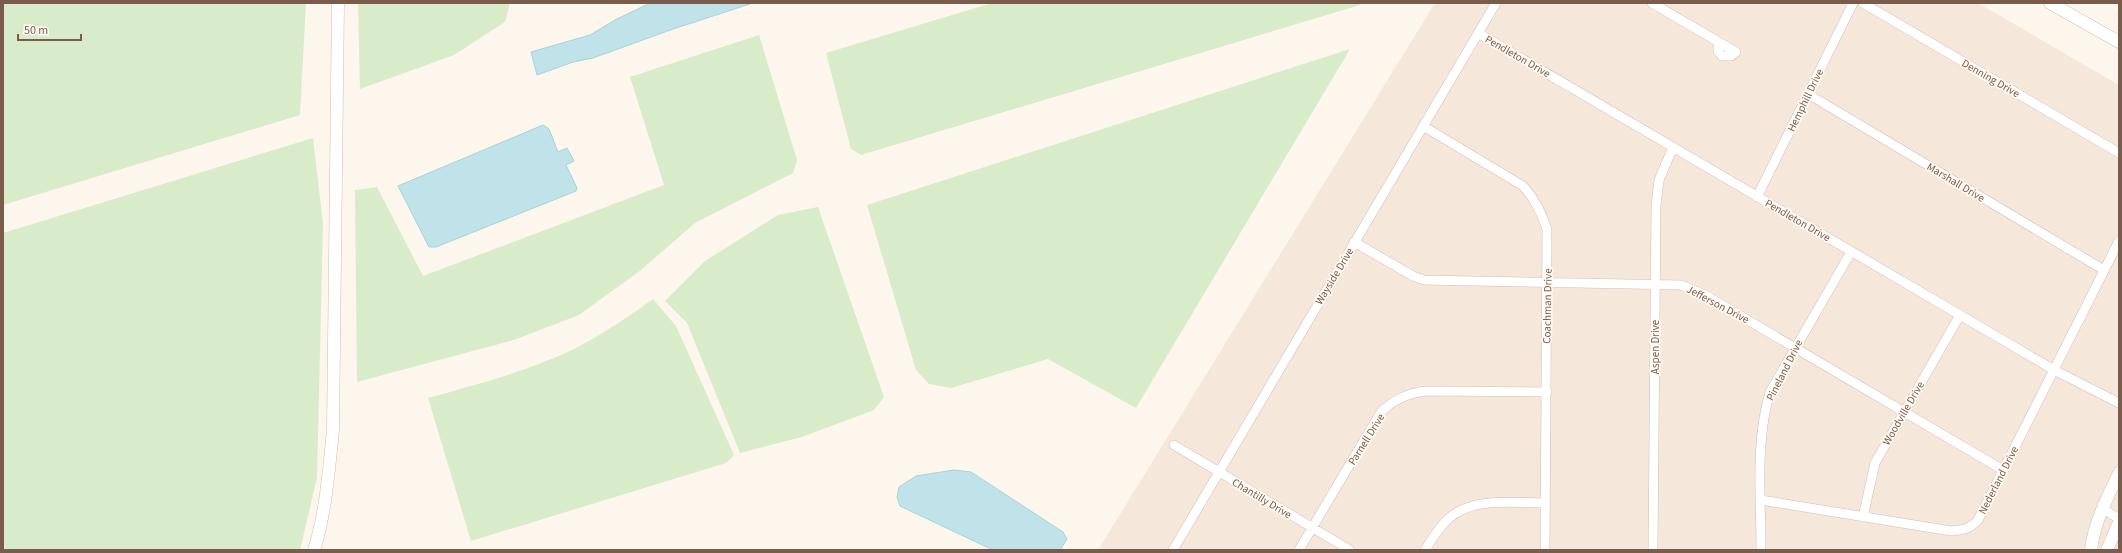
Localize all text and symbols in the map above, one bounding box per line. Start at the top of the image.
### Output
scale bar [18,16,81,42]
text: 50 m [24,22,48,39]
street label: Pendleton Drive [1482,32,1554,82]
street label: Denning Drive [1959,56,2023,101]
street label: Hemphill Drive [1784,66,1827,134]
street label: Marshall Drive [1924,159,1988,206]
street label: Pendleton Drive [1762,196,1834,246]
street label: Wayside Drive [1311,244,1358,308]
street label: Coachman Drive [1539,268,1556,344]
street label: Jefferson Drive [1684,282,1752,327]
street label: Aspen Drive [1648,319,1663,374]
street label: Pineland Drive [1763,337,1807,403]
street label: Woodville Drive [1879,378,1928,448]
street label: Parnell Drive [1345,410,1389,468]
street label: Nederland Drive [1975,443,2022,517]
street label: Chantilly Drive [1229,475,1295,522]

